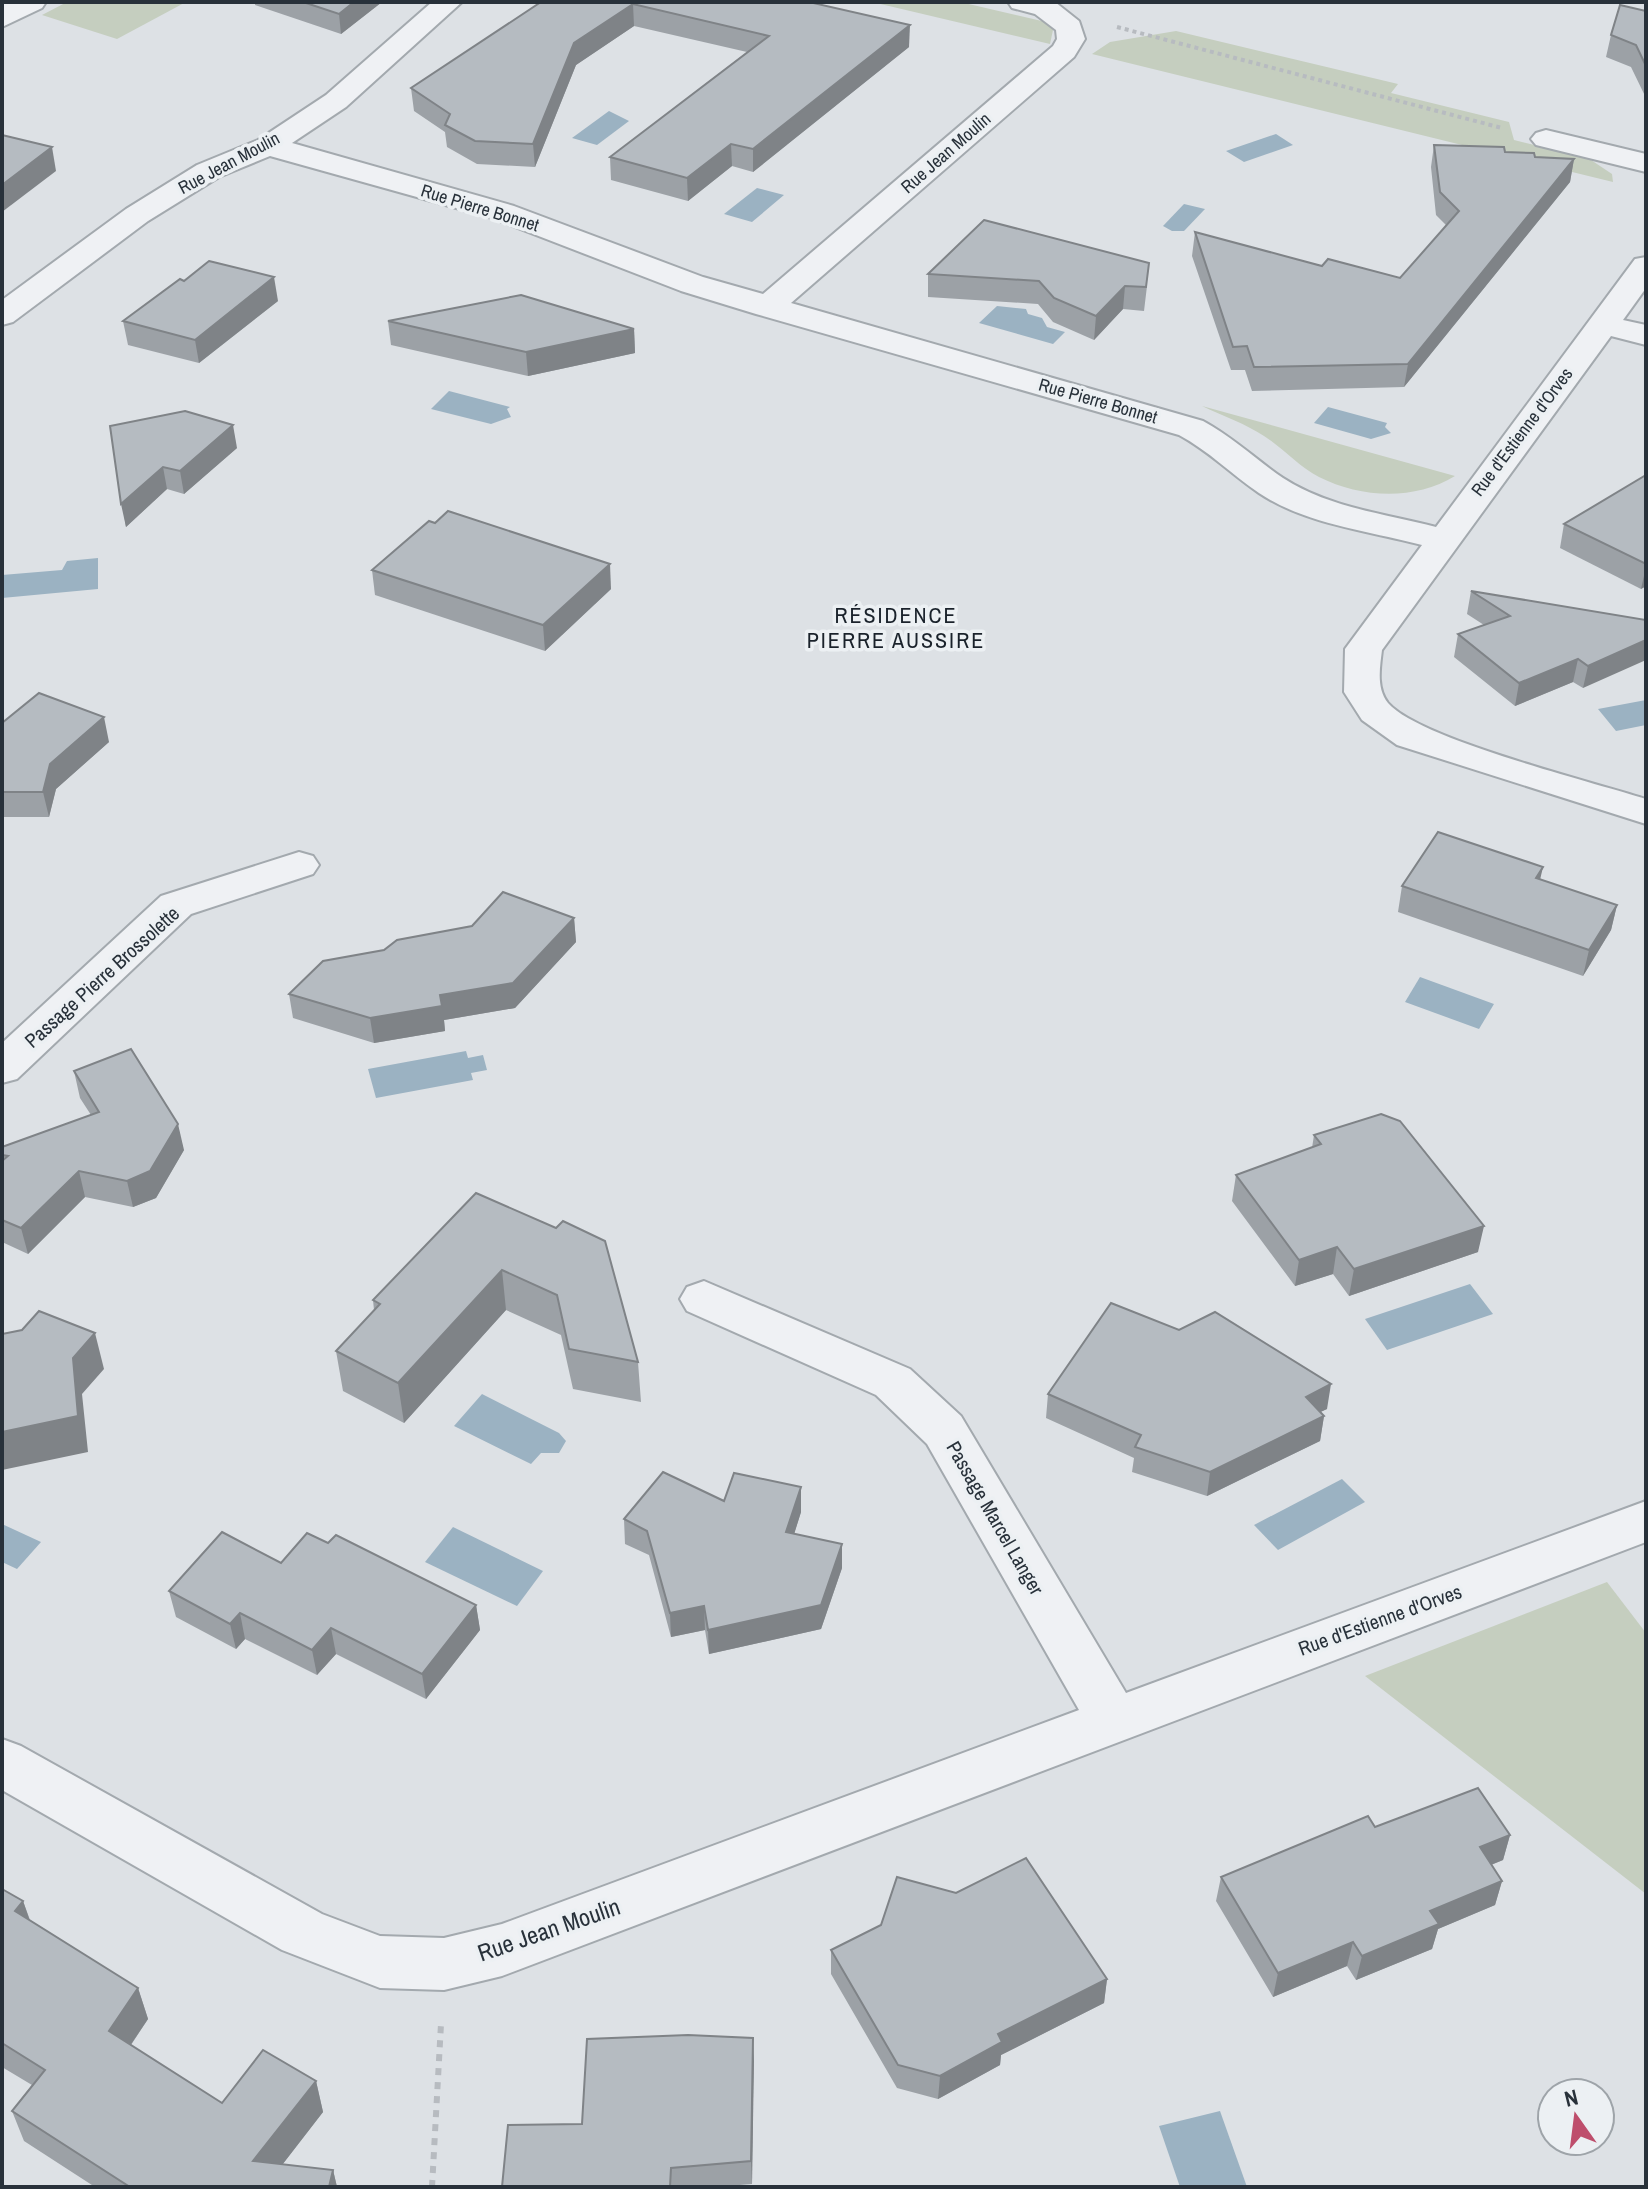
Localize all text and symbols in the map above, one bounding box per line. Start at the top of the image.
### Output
street label: Rue Jean Moulin [895,107,996,199]
street label: Rue Jean Moulin [174,125,284,200]
street label: Rue Pierre Bonnet [418,178,542,237]
street label: Rue d'Estienne d'Orves [1465,362,1578,501]
street label: Rue Pierre Bonnet [1036,372,1160,429]
district label: RÉSIDENCE PIERRE AUSSIRE [807,600,985,655]
street label: Passage Pierre Brossolette [18,900,185,1053]
street label: Passage Marcel Langer [940,1436,1051,1600]
street label: Rue d'Estienne d'Orves [1294,1577,1465,1662]
street label: Rue Jean Moulin [473,1890,624,1968]
north arrow [1536,2077,1616,2157]
text: N [1561,2081,1581,2114]

